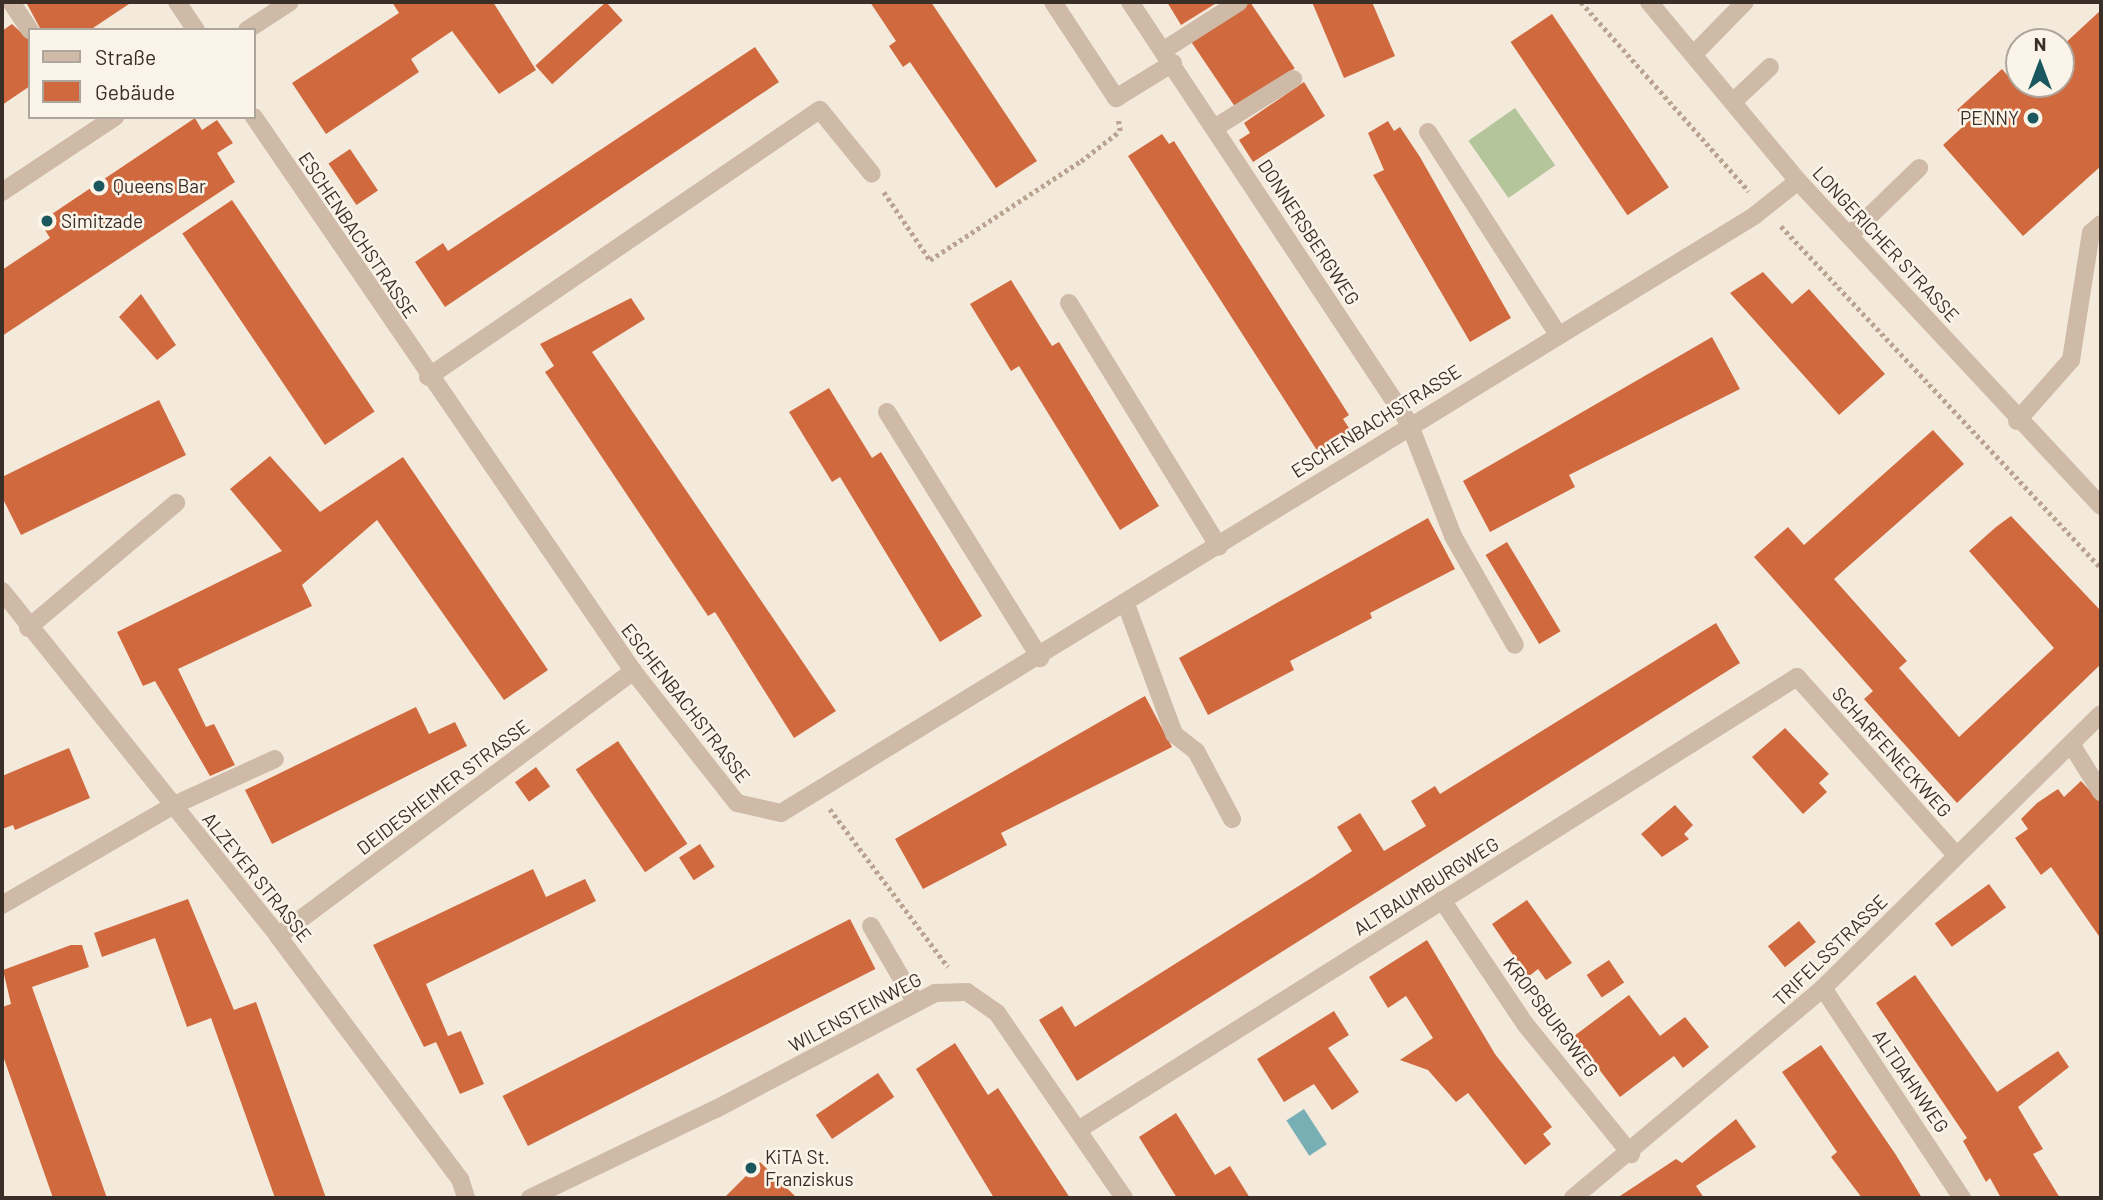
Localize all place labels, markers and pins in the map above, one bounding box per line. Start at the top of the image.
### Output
place label: PENNY [1960,107,2019,129]
marker: PENNY [2025,110,2041,126]
place label: Queens Bar [113,175,206,197]
marker: Queens Bar [91,178,107,194]
place label: Simitzade [61,210,143,232]
marker: Simitzade [39,213,55,229]
place label: KiTA St. Franziskus [765,1146,854,1190]
marker: KiTA St. Franziskus [743,1160,759,1176]

